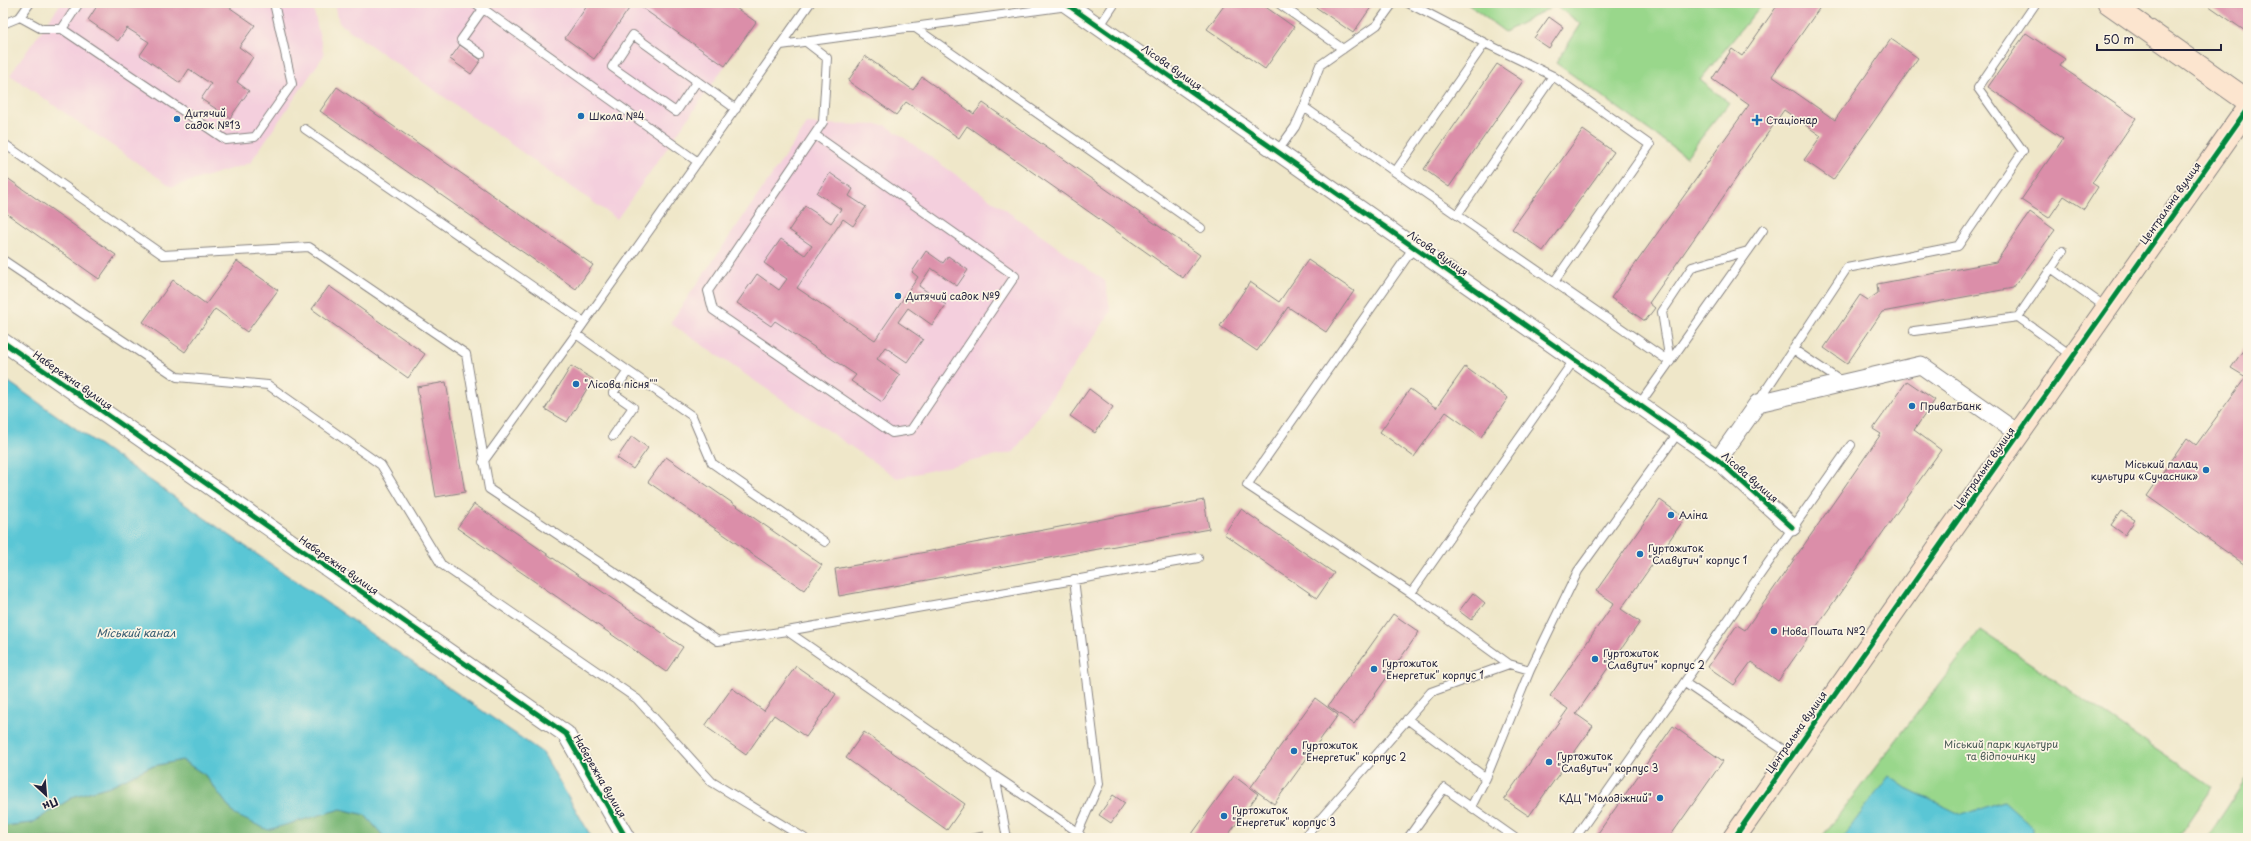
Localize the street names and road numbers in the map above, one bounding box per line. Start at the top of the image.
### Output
street label: Лісова вулиця [1139,40,1206,93]
street label: Центральна вулиця [2135,158,2204,247]
street label: Лісова вулиця [1405,226,1472,279]
street label: Набережна вулиця [30,346,116,413]
street label: Центральна вулиця [1949,423,2018,512]
street label: Лісова вулиця [1719,448,1782,506]
street label: Набережна вулиця [296,531,382,598]
street label: Центральна вулиця [1761,687,1830,776]
street label: Набережна вулиця [570,731,630,820]

